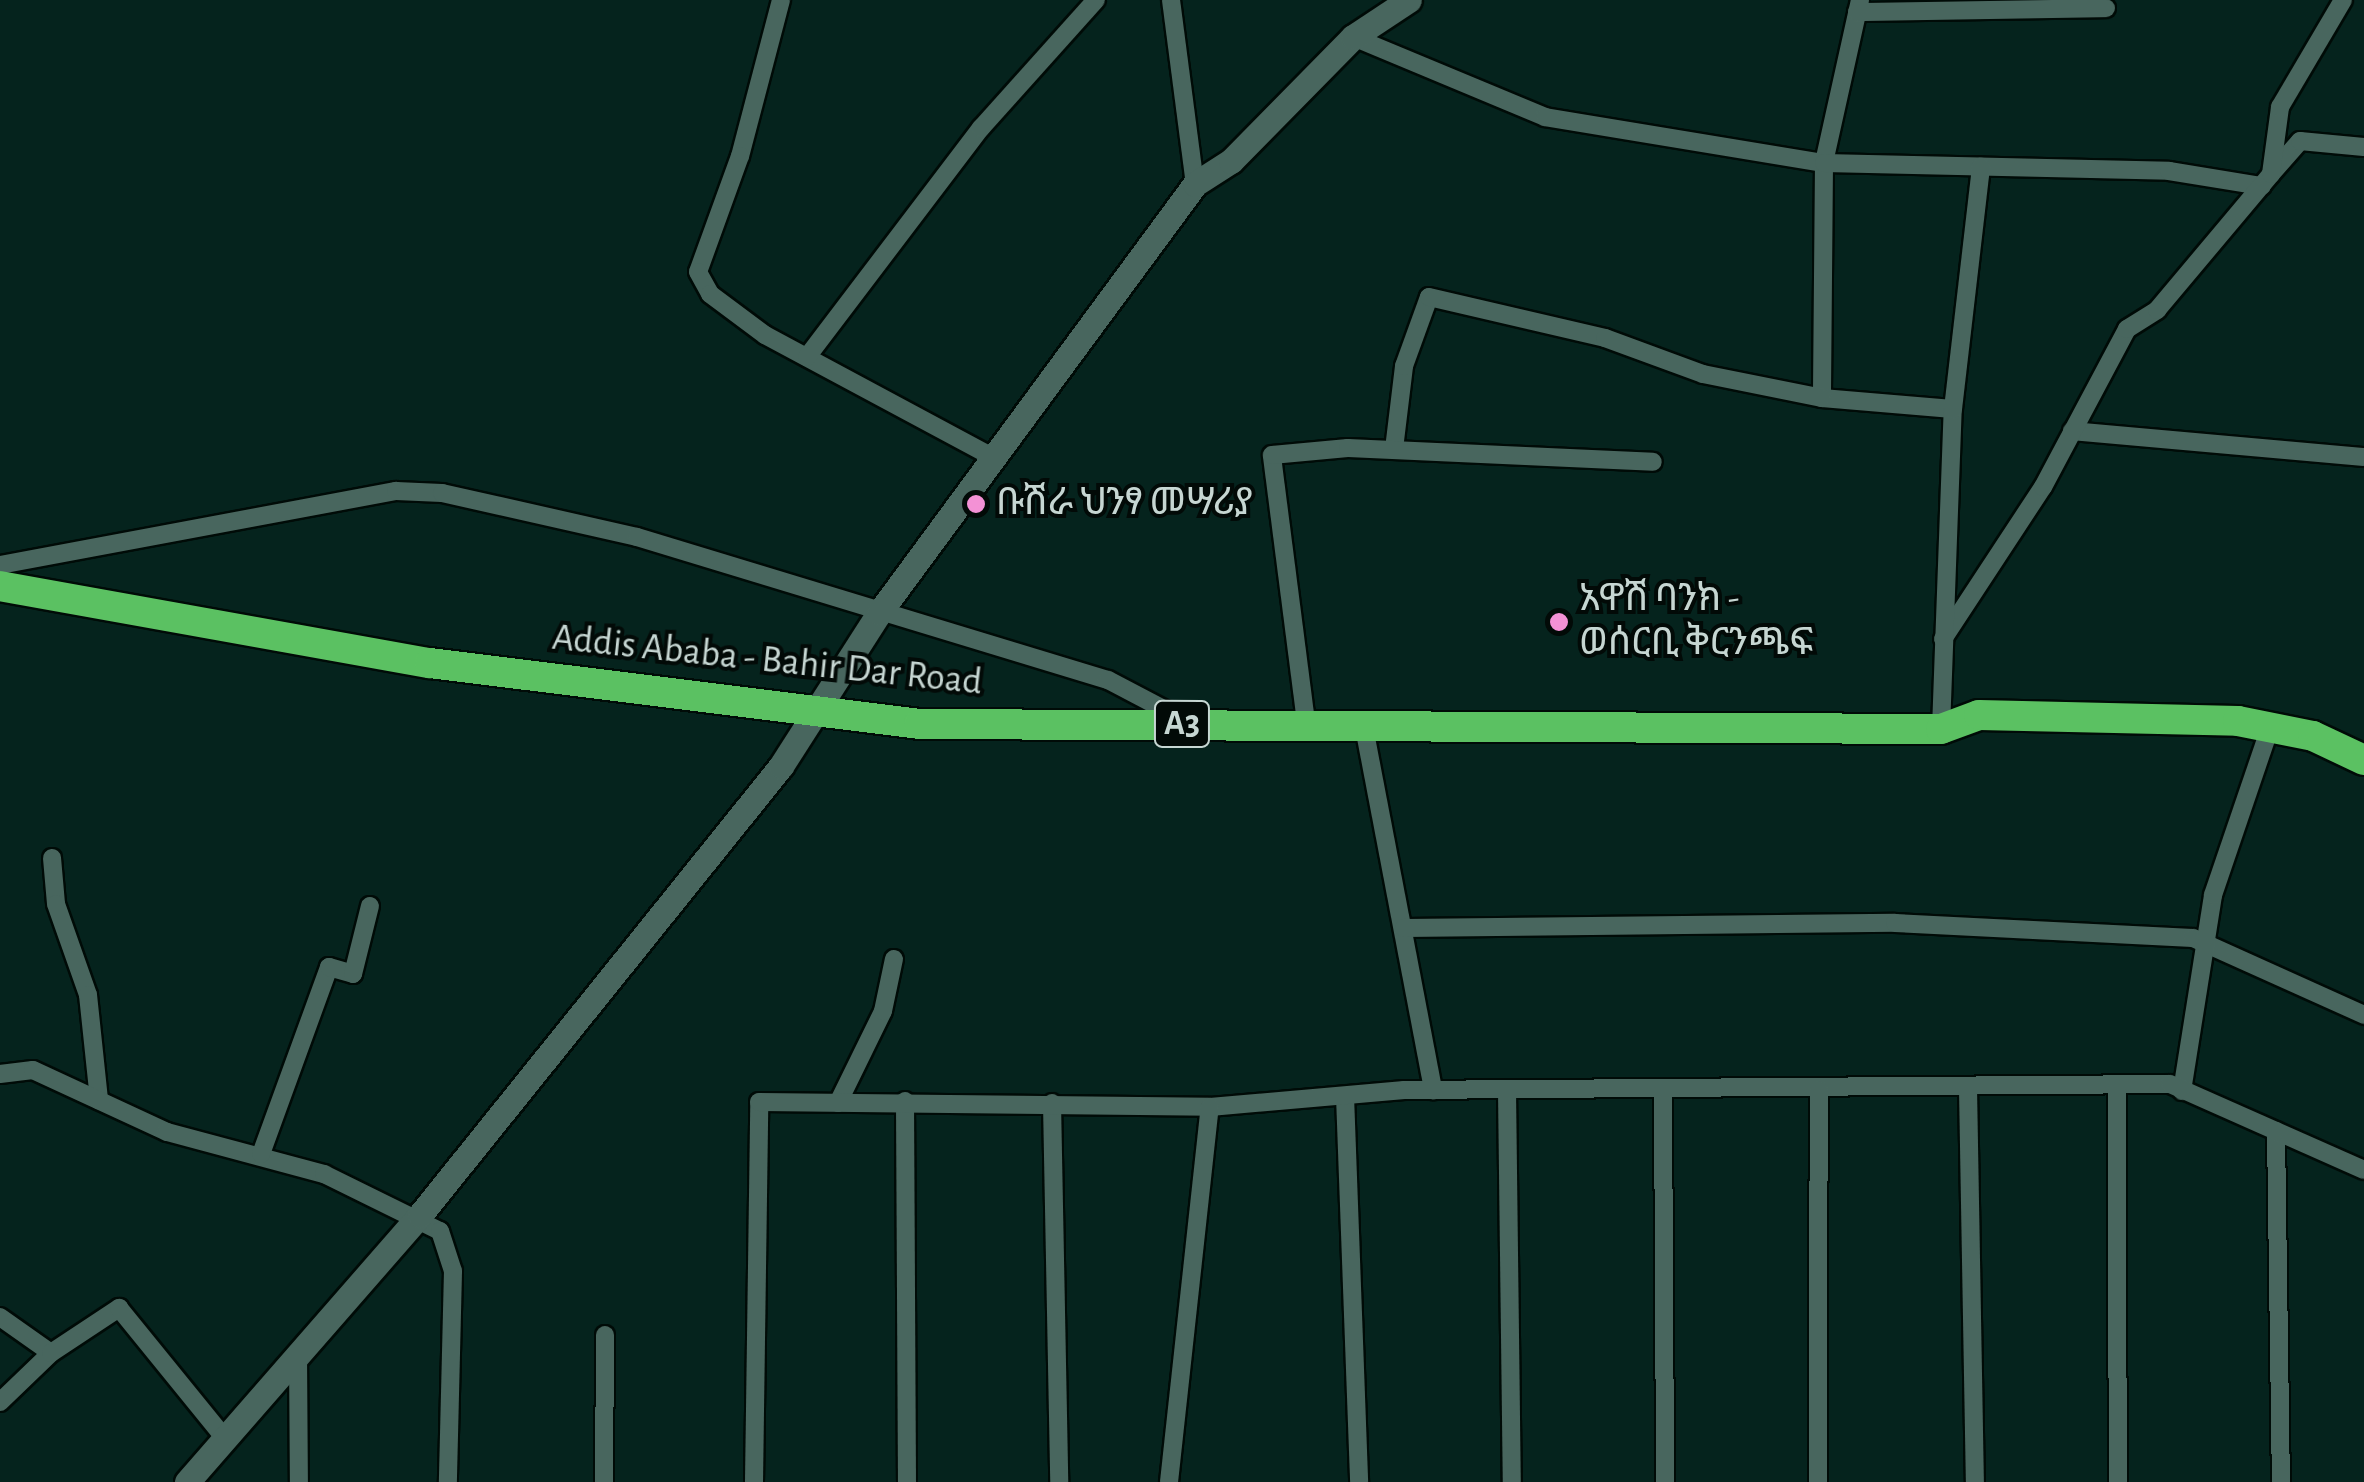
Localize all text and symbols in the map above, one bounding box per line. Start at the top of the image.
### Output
place label: ቡሽራ ህንፃ መሣሪያ [996,481,1253,527]
marker: ቡሽራ ህንፃ መሣሪያ [965,493,987,515]
place label: አዋሽ ባንክ - ወሰርቢ ቅርንጫፍ [1579,577,1813,666]
marker: አዋሽ ባንክ - ወሰርቢ ቅርንጫፍ [1548,611,1570,633]
street label: Addis Ababa - Bahir Dar Road [550,616,984,706]
road number: A3 [1152,694,1212,754]

